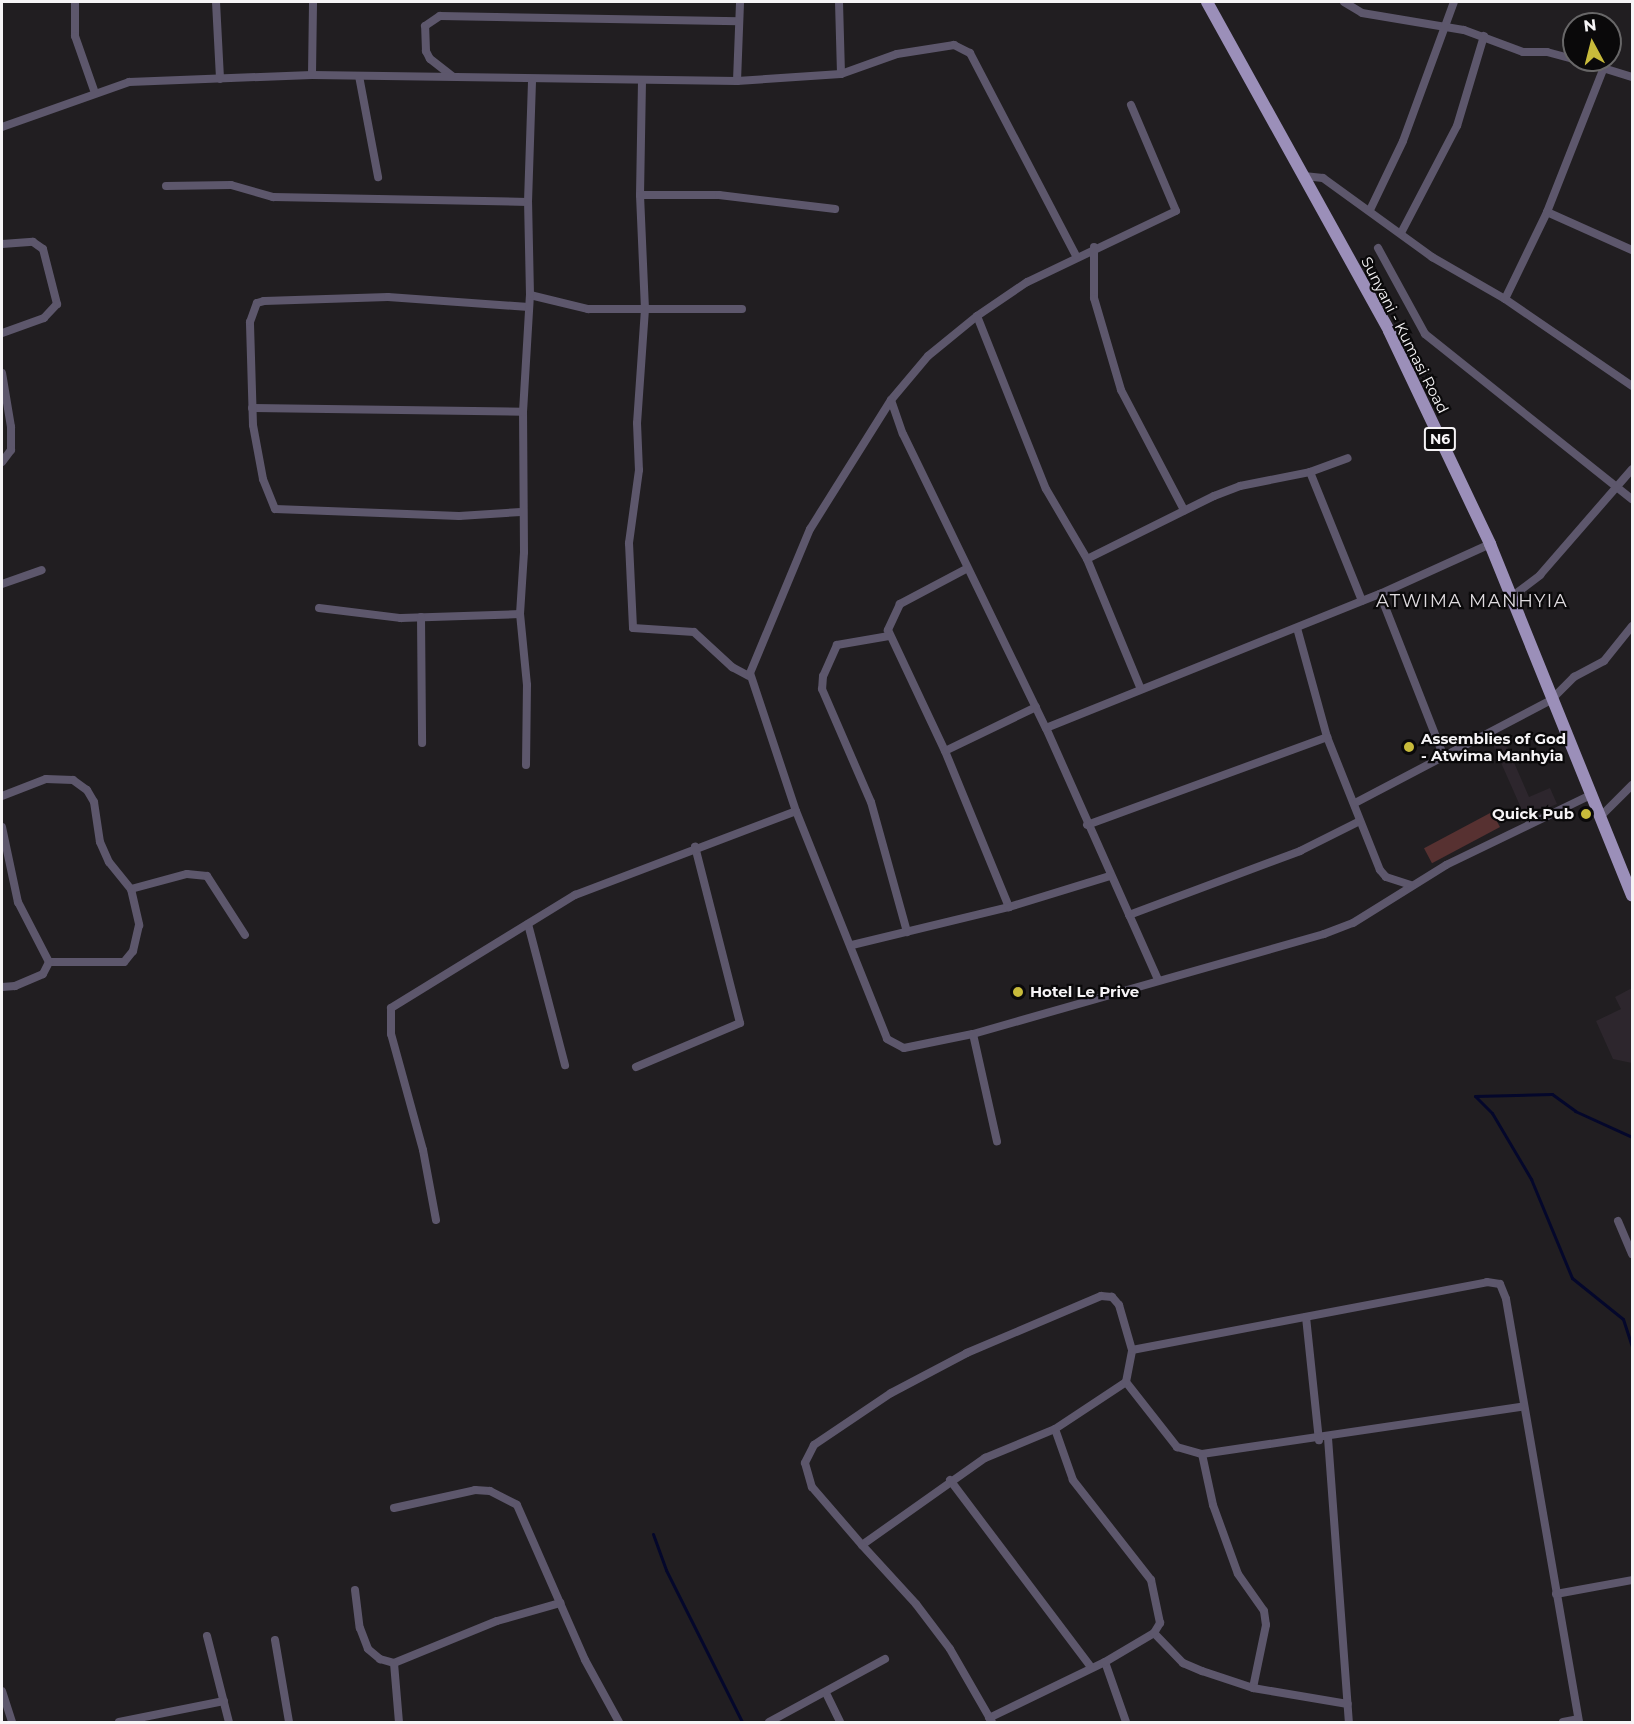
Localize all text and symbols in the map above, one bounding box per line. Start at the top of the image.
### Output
north arrow [1562,12,1622,72]
text: N [1582,15,1598,36]
street label: Sunyani - Kumasi Road [1358,254,1452,416]
road number: N6 [1424,428,1456,450]
district label: ATWIMA MANHYIA [1376,590,1568,612]
place label: Assemblies of God - Atwima Manhyia [1421,729,1566,764]
marker: Assemblies of God - Atwima Manhyia [1402,740,1416,754]
place label: Quick Pub [1492,805,1574,823]
marker: Quick Pub [1579,807,1593,821]
place label: Hotel Le Prive [1030,983,1139,1001]
marker: Hotel Le Prive [1011,985,1025,999]

